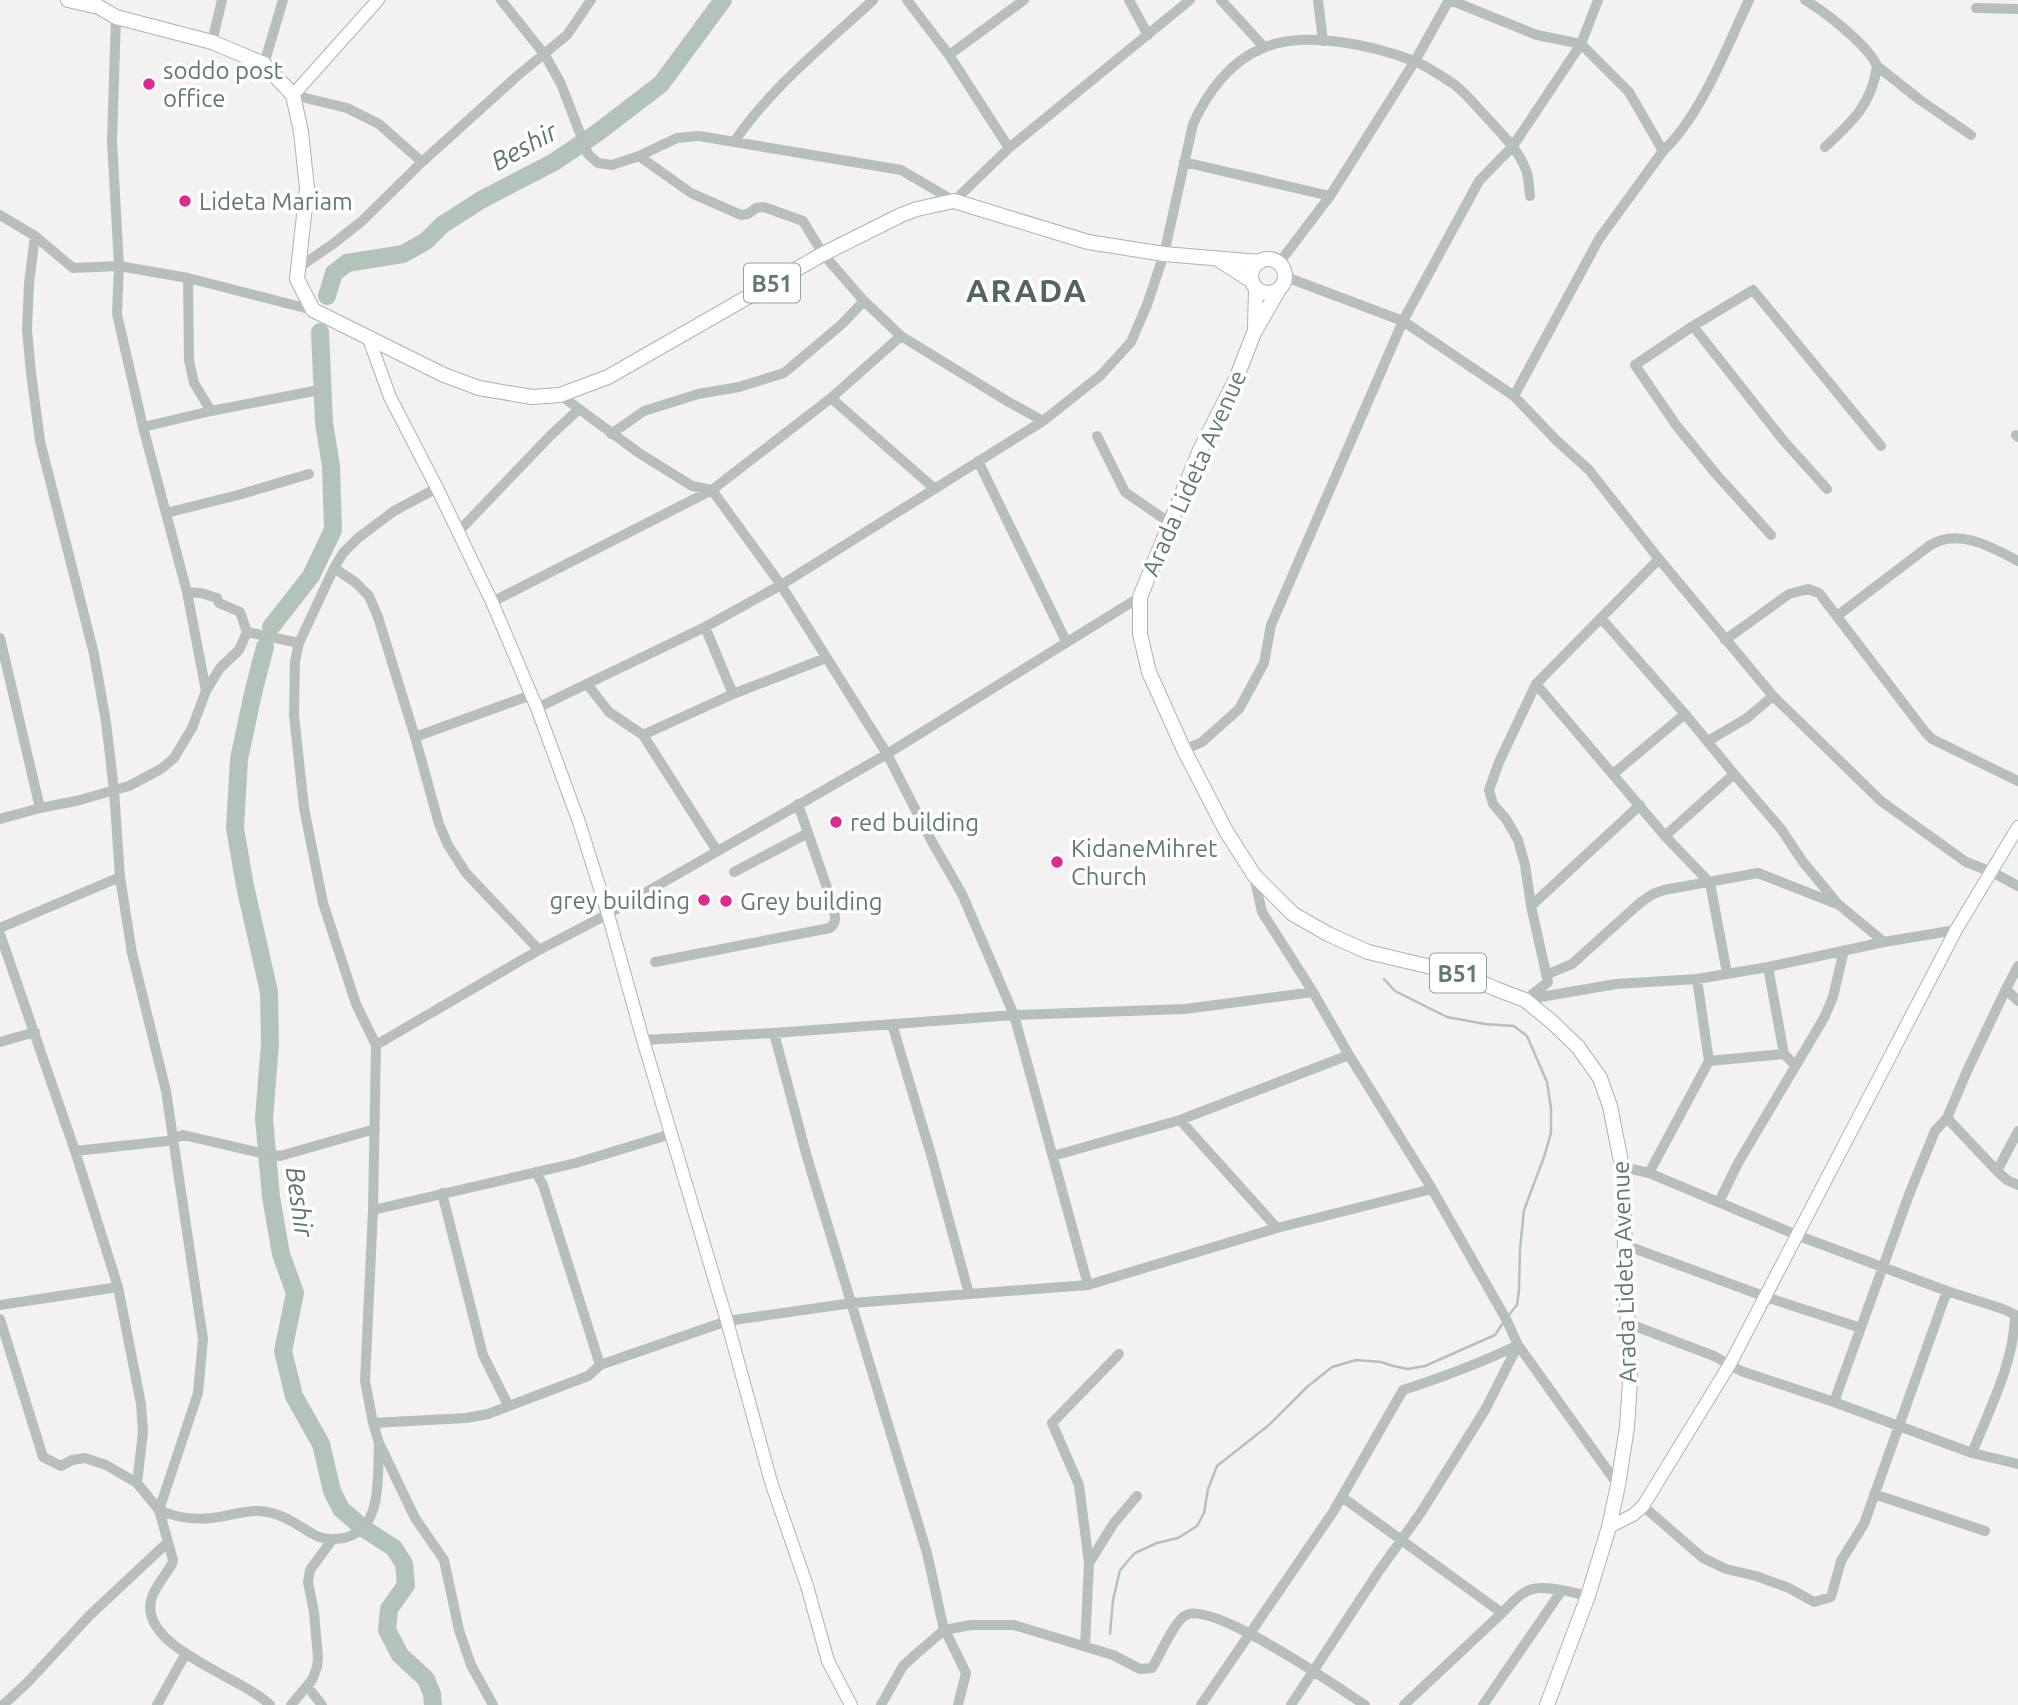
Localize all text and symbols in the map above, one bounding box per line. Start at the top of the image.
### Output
place label: soddo post office [163,57,284,112]
marker: soddo post office [141,76,157,92]
water label: Beshir [486,116,563,176]
place label: Lideta Mariam [199,188,353,215]
marker: Lideta Mariam [177,193,193,209]
road number: B51 [744,264,800,302]
district label: ARADA [966,272,1088,308]
street label: Arada Lideta Avenue [1136,366,1252,580]
place label: red building [850,809,979,836]
marker: red building [828,814,844,830]
place label: KidaneMihret Church [1071,835,1218,890]
marker: KidaneMihret Church [1049,854,1065,870]
place label: grey building [550,887,690,914]
place label: Grey building [740,888,883,915]
marker: grey building [696,892,712,908]
marker: Grey building [718,893,734,909]
road number: B51 [1430,954,1486,992]
street label: Arada Lideta Avenue [1607,1160,1641,1384]
water label: Beshir [281,1165,319,1240]

